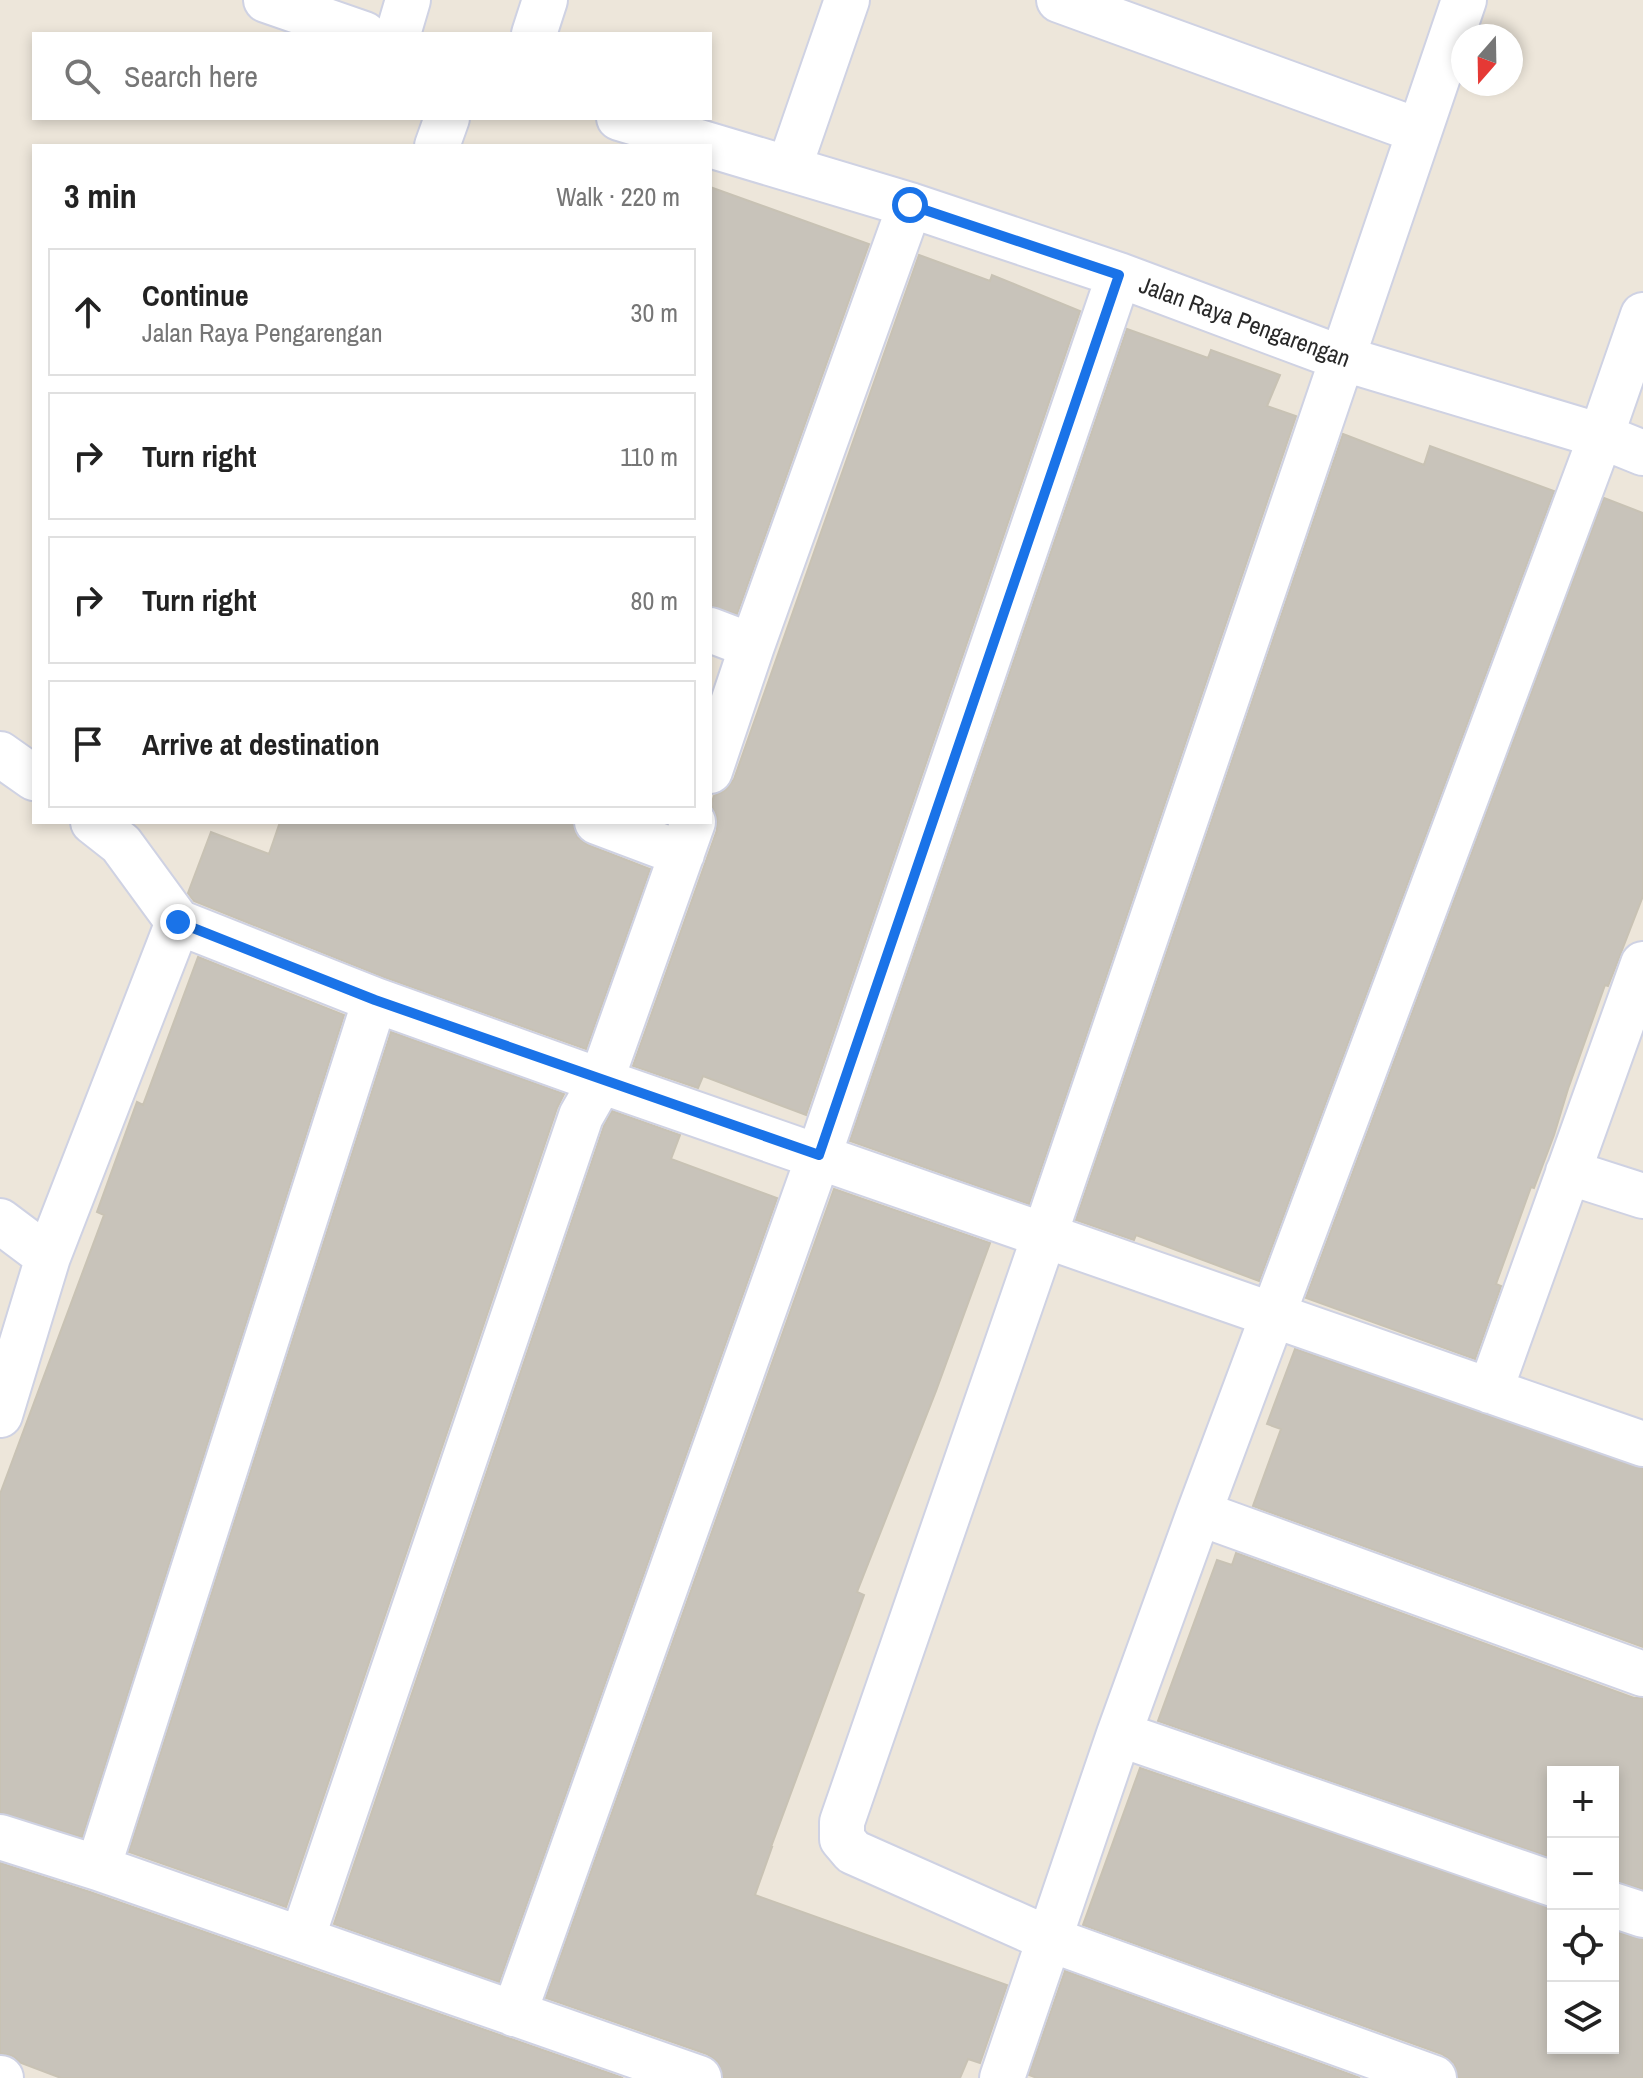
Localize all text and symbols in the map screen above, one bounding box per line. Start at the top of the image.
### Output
north arrow [1451,24,1523,96]
search box [32,32,712,120]
icon: search [60,54,104,98]
text: Search here [124,56,258,96]
text: 3 min [64,173,137,219]
text: Walk · 220 m [556,179,680,214]
route start [892,187,928,223]
street label: Jalan Raya Pengarengan [1135,268,1355,374]
text: Continue [142,275,249,315]
icon: ahead [66,290,110,334]
text: 30 m [631,295,678,330]
text: Jalan Raya Pengarengan [142,315,383,350]
icon: right [66,434,110,478]
text: Turn right [142,436,256,476]
text: 110 m [620,439,678,474]
icon: right [66,578,110,622]
text: Turn right [142,580,256,620]
text: 80 m [631,583,678,618]
icon: arrive [66,722,110,766]
text: Arrive at destination [142,724,380,764]
route end [160,904,196,940]
map controls [1547,1766,1619,2054]
button: + [1547,1766,1619,1838]
button: − [1547,1838,1619,1910]
button: locate [1547,1910,1619,1982]
button: layers [1547,1982,1619,2054]

